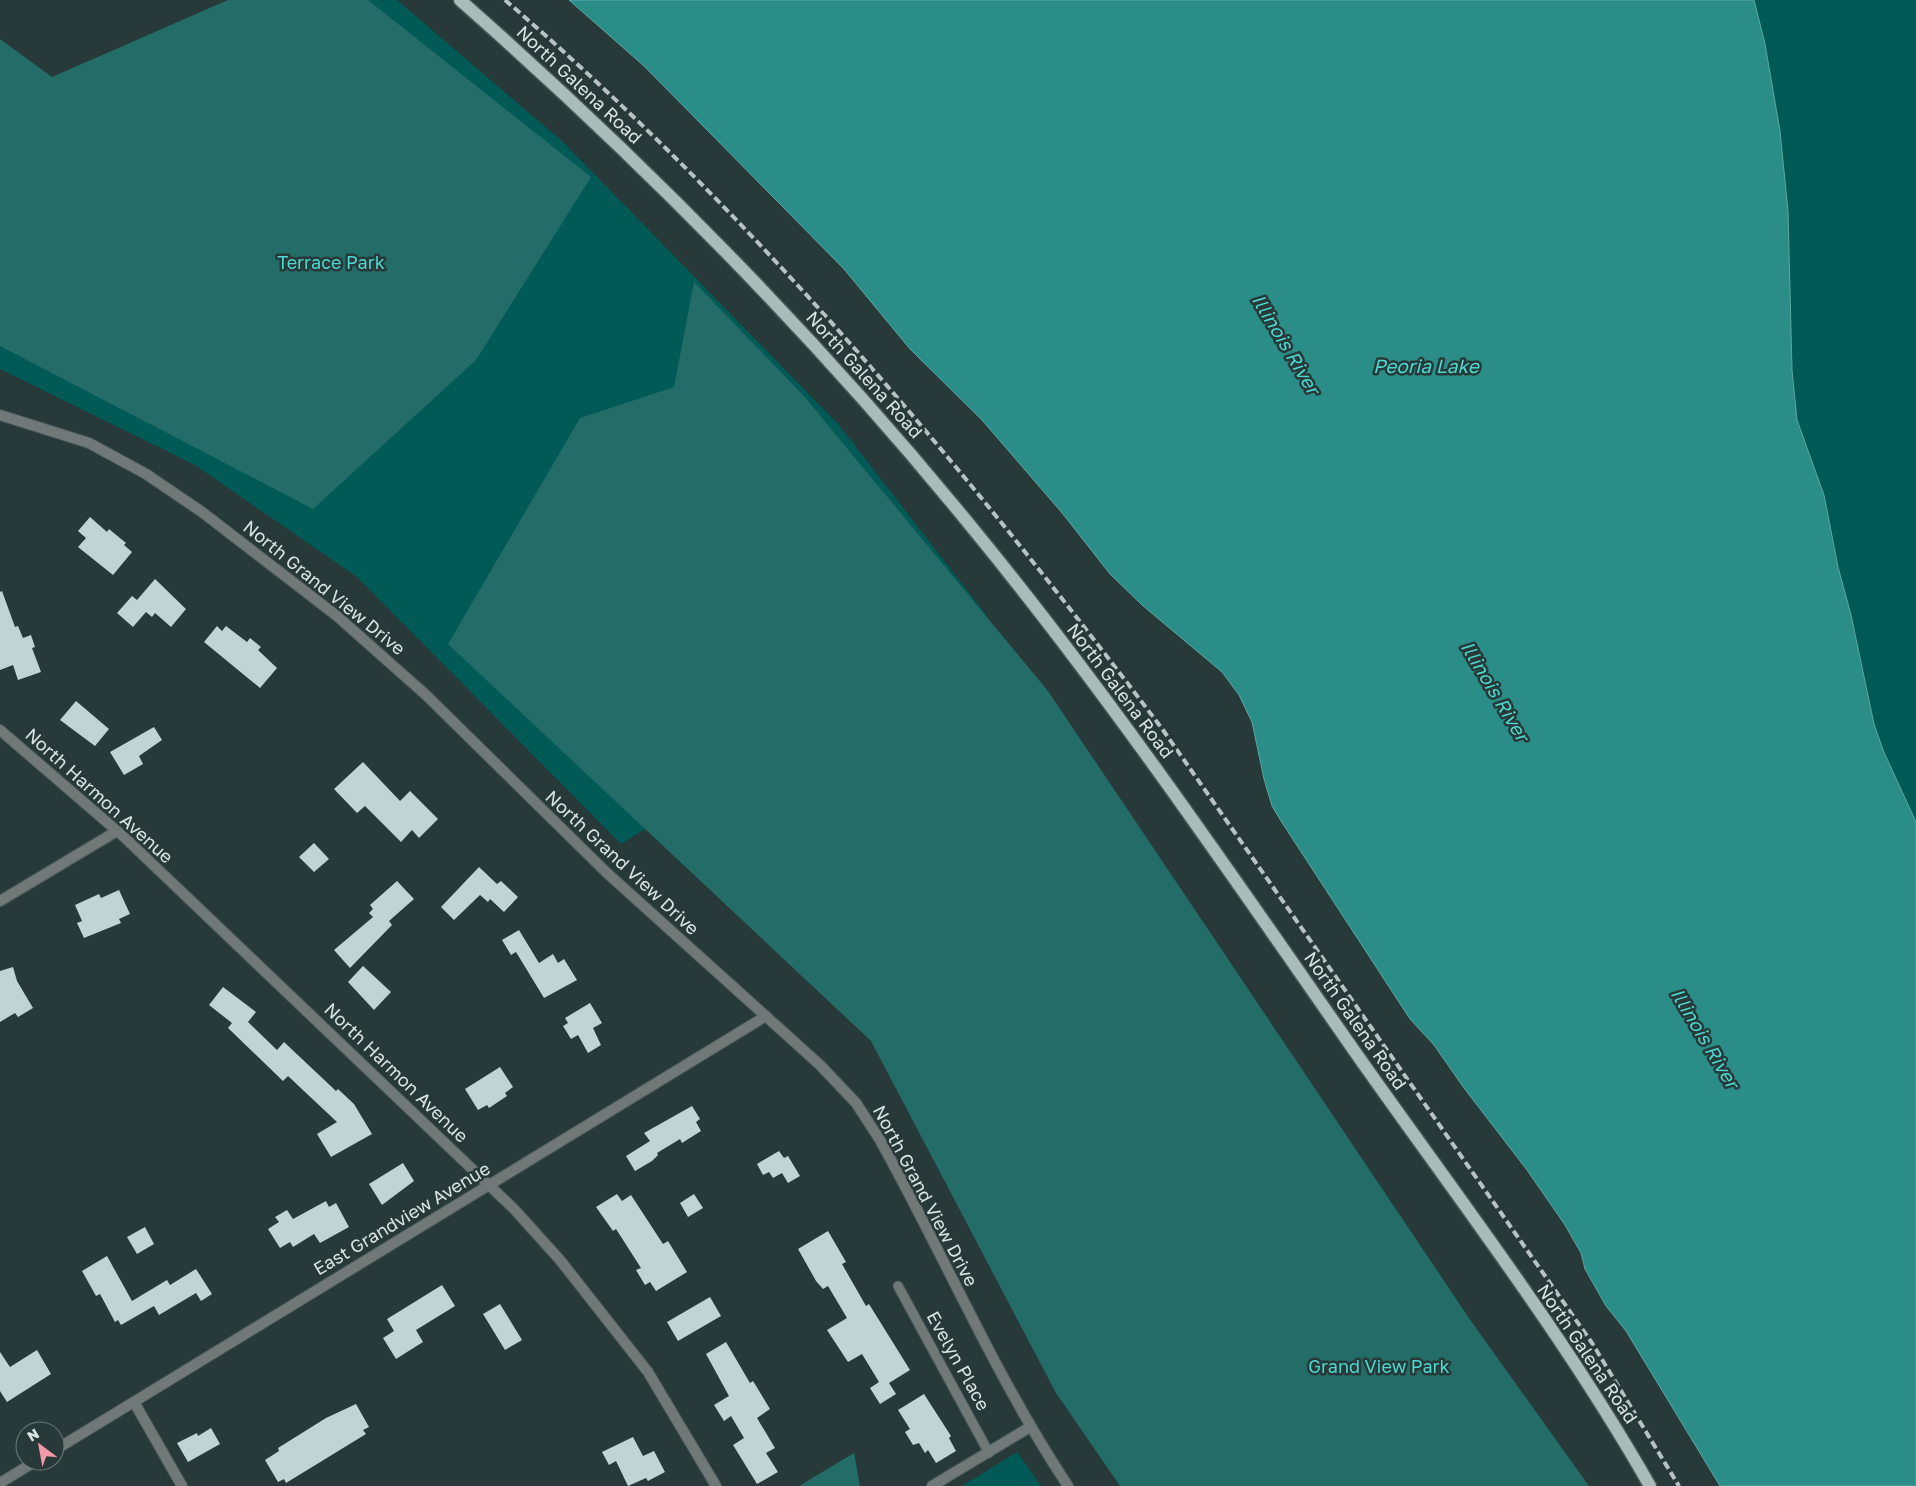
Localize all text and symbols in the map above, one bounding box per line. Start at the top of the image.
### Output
street label: North Galena Road [512,21,647,148]
park label: Terrace Park [277,251,385,273]
water label: Illinois River [1247,289,1327,400]
street label: North Galena Road [802,306,928,442]
water label: Peoria Lake [1373,354,1481,377]
street label: North Grand View Drive [239,515,410,659]
street label: North Galena Road [1063,619,1179,762]
water label: Illinois River [1456,636,1536,747]
street label: North Harmon Avenue [21,723,178,867]
street label: North Grand View Drive [541,785,704,939]
street label: North Galena Road [1300,947,1412,1094]
water label: Illinois River [1666,983,1746,1094]
street label: North Harmon Avenue [320,998,473,1147]
street label: North Grand View Drive [869,1101,983,1290]
street label: East Grandview Avenue [309,1157,494,1280]
street label: North Galena Road [1533,1280,1643,1427]
street label: Evelyn Place [923,1307,995,1414]
park label: Grand View Park [1308,1355,1450,1377]
north arrow [15,1421,65,1471]
text: N [24,1425,42,1445]

